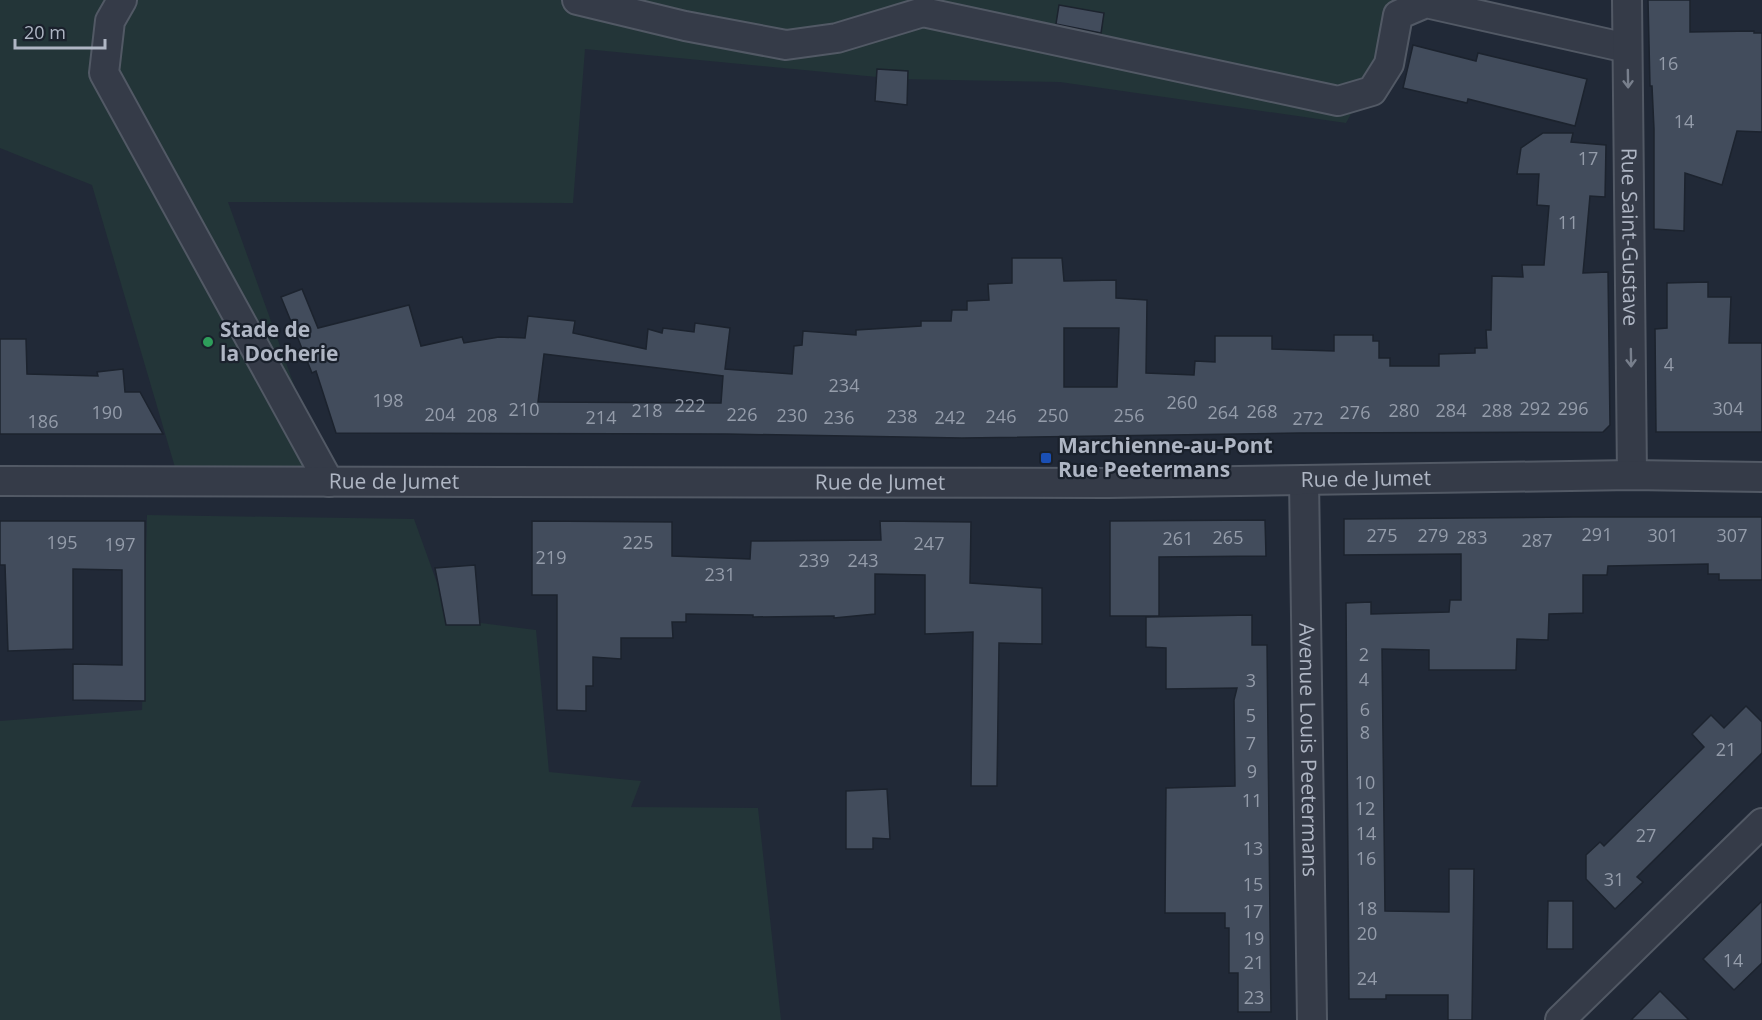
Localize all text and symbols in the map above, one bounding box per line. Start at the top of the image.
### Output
scale bar [15,12,105,50]
text: 20 m [24,20,66,44]
house number: 16 [1658,51,1678,75]
one-way arrow [1622,69,1633,89]
house number: 14 [1674,109,1694,133]
house number: 17 [1578,146,1598,170]
street label: Rue Saint-Gustave [1616,148,1645,326]
house number: 11 [1558,210,1578,234]
place label: Stade de la Docherie [220,315,338,367]
marker: Stade de la Docherie [201,335,215,349]
one-way arrow [1625,348,1637,368]
house number: 4 [1664,352,1674,376]
house number: 234 [829,373,859,397]
house number: 198 [373,388,403,412]
house number: 260 [1167,390,1197,414]
house number: 222 [675,393,705,417]
house number: 292 [1520,396,1550,420]
house number: 296 [1558,396,1588,420]
house number: 304 [1713,396,1743,420]
house number: 210 [509,397,539,421]
house number: 218 [632,398,662,422]
house number: 280 [1389,398,1419,422]
house number: 284 [1436,398,1466,422]
house number: 288 [1482,398,1512,422]
house number: 268 [1247,399,1277,423]
house number: 190 [92,400,122,424]
house number: 264 [1208,400,1238,424]
house number: 276 [1340,400,1370,424]
house number: 204 [425,402,455,426]
house number: 226 [727,402,757,426]
house number: 208 [467,403,497,427]
house number: 230 [777,403,807,427]
house number: 250 [1038,403,1068,427]
house number: 256 [1114,403,1144,427]
house number: 238 [887,404,917,428]
house number: 246 [986,404,1016,428]
house number: 214 [586,405,616,429]
house number: 236 [824,405,854,429]
house number: 242 [935,405,965,429]
house number: 272 [1293,406,1323,430]
house number: 186 [28,409,58,433]
place label: Marchienne-au-Pont Rue Peetermans [1058,431,1273,483]
marker: Marchienne-au-Pont Rue Peetermans [1039,451,1053,465]
street label: Rue de Jumet [1300,463,1431,493]
street label: Rue de Jumet [329,467,459,495]
street label: Rue de Jumet [815,467,945,496]
house number: 291 [1582,522,1612,546]
house number: 275 [1367,523,1397,547]
house number: 279 [1418,523,1448,547]
house number: 301 [1648,523,1678,547]
house number: 307 [1717,523,1747,547]
house number: 265 [1213,525,1243,549]
house number: 283 [1457,525,1487,549]
house number: 261 [1163,526,1193,550]
house number: 287 [1522,528,1552,552]
house number: 195 [47,530,77,554]
house number: 225 [623,530,653,554]
house number: 247 [914,531,944,555]
house number: 197 [105,532,135,556]
house number: 219 [536,545,566,569]
house number: 239 [799,548,829,572]
house number: 243 [848,548,878,572]
house number: 231 [705,562,735,586]
street label: Avenue Louis Peetermans [1293,623,1325,877]
house number: 2 [1359,642,1369,666]
house number: 4 [1359,667,1369,691]
house number: 3 [1246,668,1256,692]
house number: 6 [1360,697,1370,721]
house number: 5 [1246,703,1256,727]
house number: 8 [1360,720,1370,744]
house number: 7 [1246,731,1256,755]
house number: 21 [1716,737,1736,761]
house number: 9 [1247,759,1257,783]
house number: 10 [1355,770,1375,794]
house number: 11 [1242,788,1262,812]
house number: 12 [1355,796,1375,820]
house number: 14 [1356,821,1376,845]
house number: 27 [1636,823,1656,847]
house number: 13 [1243,836,1263,860]
house number: 16 [1356,846,1376,870]
house number: 31 [1604,867,1624,891]
house number: 15 [1243,872,1263,896]
house number: 18 [1357,896,1377,920]
house number: 17 [1243,899,1263,923]
house number: 20 [1357,921,1377,945]
house number: 19 [1244,926,1264,950]
house number: 14 [1723,948,1743,972]
house number: 21 [1244,950,1264,974]
house number: 24 [1357,966,1377,990]
house number: 23 [1244,985,1264,1009]

